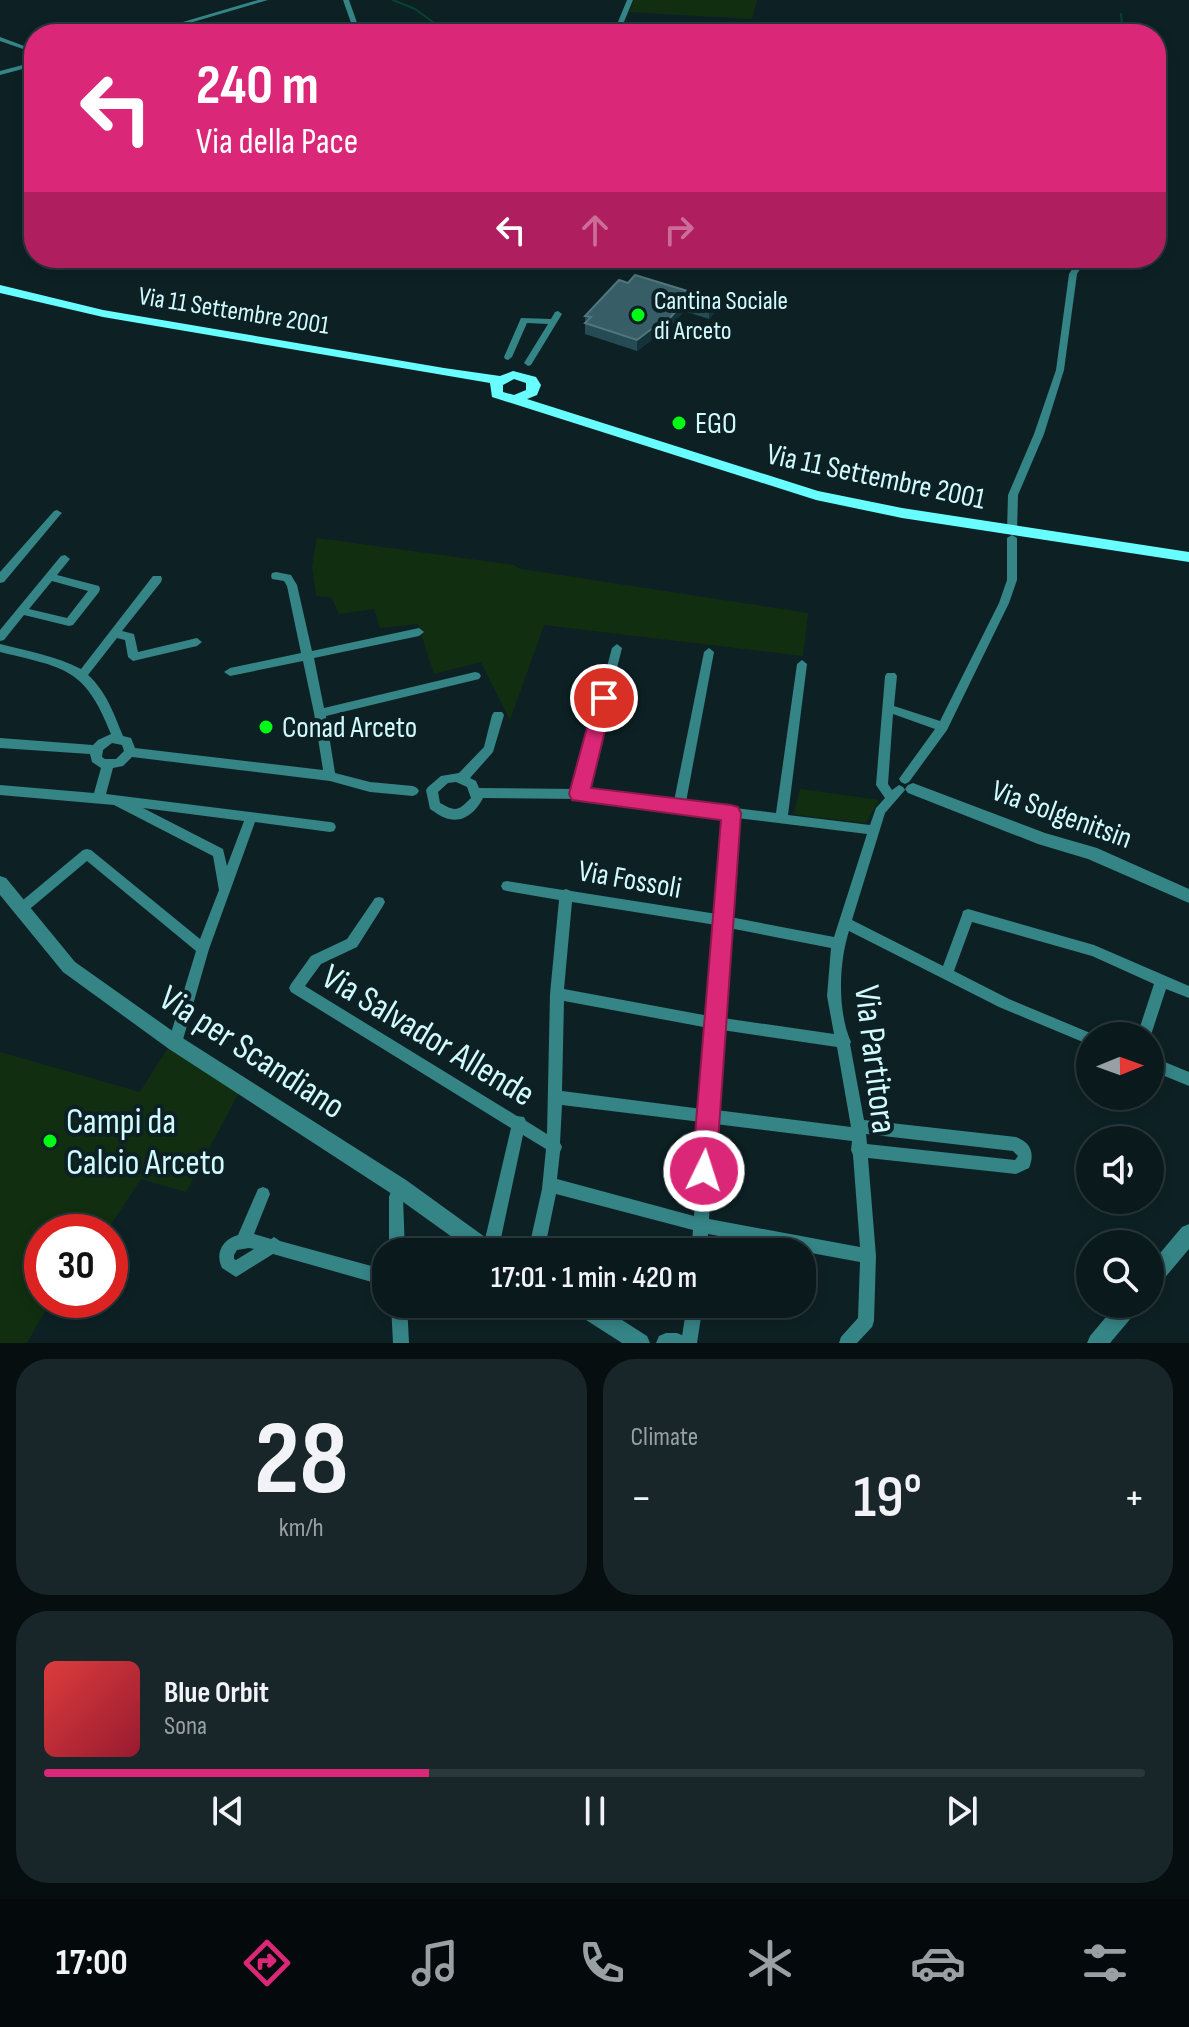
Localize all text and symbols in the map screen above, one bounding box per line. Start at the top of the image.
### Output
text: 240 m [196,53,319,120]
icon: left [64,56,168,160]
text: Via della Pace [196,121,358,164]
icon: left [489,208,533,252]
icon: ahead [573,208,617,252]
icon: right [657,208,701,252]
street label: Via 11 Settembre 2001 [136,281,331,342]
place label: Cantina Sociale di Arceto [654,286,788,347]
marker: Cantina Sociale di Arceto [629,306,647,324]
place label: EGO [695,406,737,442]
marker: EGO [670,414,688,432]
street label: Via 11 Settembre 2001 [763,436,989,518]
pin [570,664,638,732]
icon: arrive [582,676,626,720]
place label: Conad Arceto [282,710,417,746]
marker: Conad Arceto [257,718,275,736]
street label: Via Solgenitsin [987,773,1137,857]
street label: Via Fossoli [575,853,684,907]
street label: Via Salvador Allende [314,956,542,1116]
street label: Via per Scandiano [151,977,352,1129]
street label: Via Partitora [844,983,905,1136]
north arrow [1076,1022,1164,1110]
map controls [1076,1022,1164,1318]
place label: Campi da Calcio Arceto [66,1101,225,1185]
button: sound [1076,1126,1164,1214]
position arrow [662,1129,746,1213]
marker: Campi da Calcio Arceto [41,1132,59,1150]
speed limit sign: 30 [24,1214,128,1318]
button: search [1076,1230,1164,1318]
text: 17:01 · 1 min · 420 m [491,1260,697,1296]
text: 28 [254,1398,349,1523]
text: Climate [631,1422,698,1453]
text: 19° [853,1462,922,1534]
text: − [631,1472,652,1525]
text: + [1123,1472,1145,1525]
text: km/h [279,1513,324,1544]
text: Blue Orbit [164,1675,269,1711]
text: Sona [164,1711,207,1742]
icon: previous [206,1789,250,1833]
icon: pause [573,1789,617,1833]
icon: next [940,1789,984,1833]
icon: directions [239,1935,295,1991]
icon: music [407,1935,463,1991]
icon: phone [574,1935,630,1991]
icon: climate [742,1935,798,1991]
icon: car [910,1935,966,1991]
icon: filters [1077,1935,1133,1991]
text: 17:00 [56,1942,128,1985]

